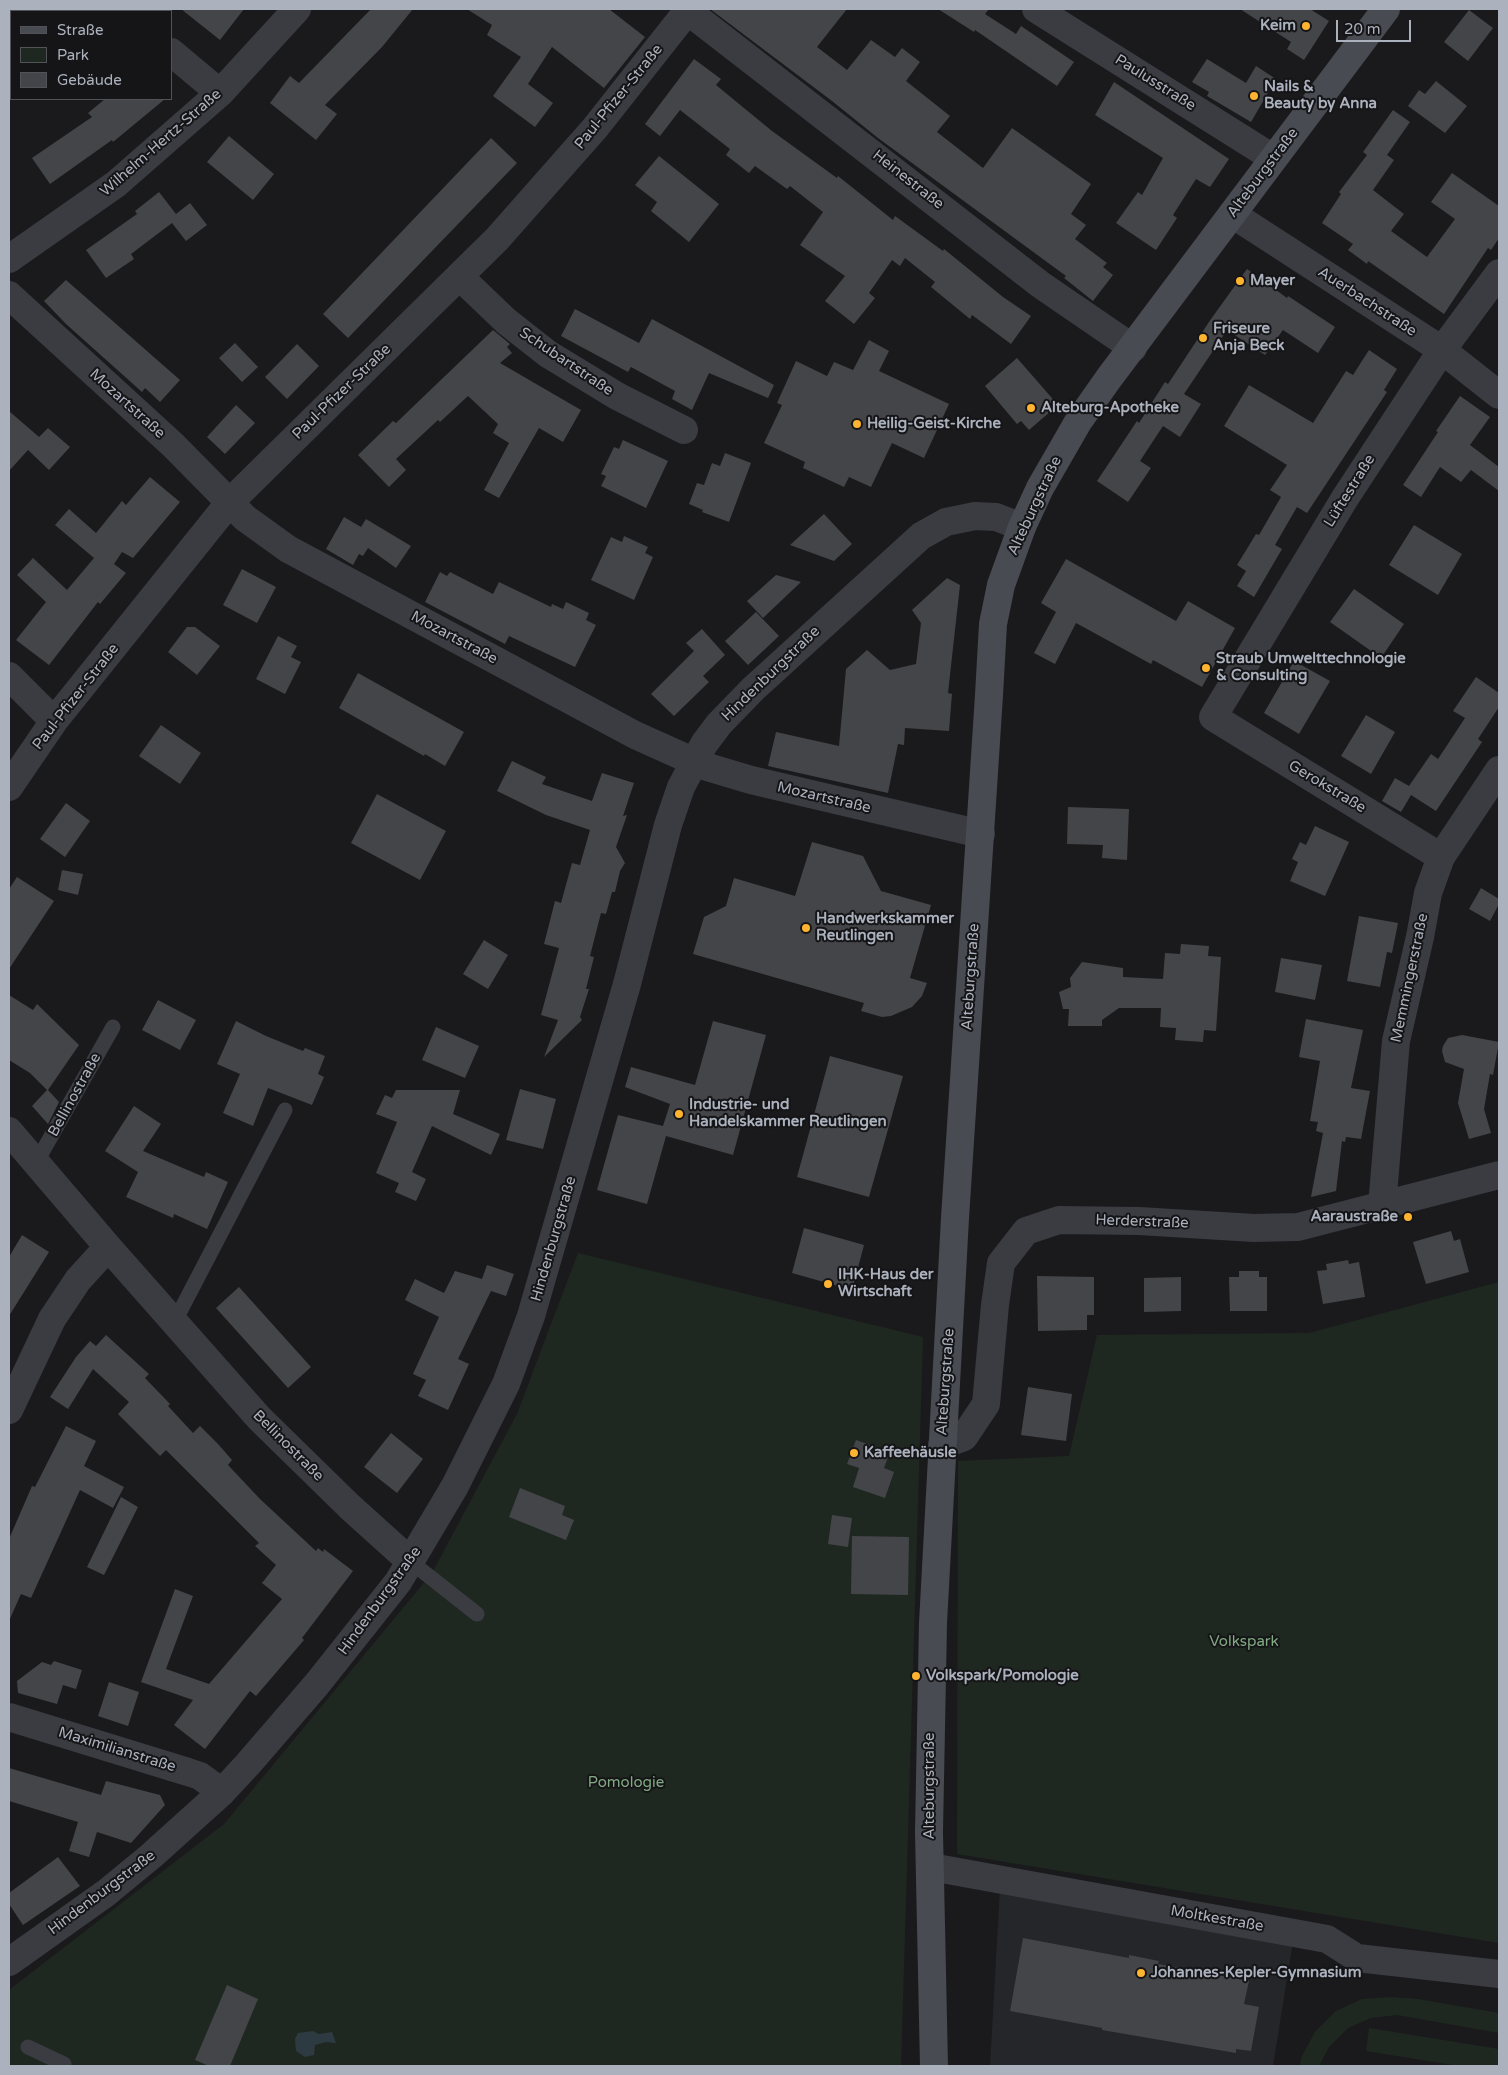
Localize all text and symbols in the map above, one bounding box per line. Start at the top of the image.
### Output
legend [10,10,172,100]
scale bar [1338,10,1413,42]
place label: Keim [1260,17,1296,35]
marker: Keim [1300,20,1312,32]
text: 20 m [1344,20,1381,38]
text: Straße [57,21,103,39]
street label: Paul-Pfizer-Straße [571,41,667,153]
text: Park [57,46,89,64]
street label: Paulusstraße [1111,51,1199,115]
text: Gebäude [57,71,122,89]
place label: Nails & Beauty by Anna [1264,78,1377,113]
street label: Wilhelm-Hertz-Straße [97,86,225,200]
marker: Nails & Beauty by Anna [1248,90,1260,102]
street label: Alteburgstraße [1224,125,1302,221]
street label: Heinestraße [869,147,947,213]
street label: Auerbachstraße [1314,263,1420,341]
place label: Mayer [1250,272,1295,290]
marker: Mayer [1234,275,1246,287]
place label: Friseure Anja Beck [1213,320,1284,355]
street label: Schubartstraße [516,324,616,400]
marker: Friseure Anja Beck [1197,332,1209,344]
street label: Paul-Pfizer-Straße [289,340,395,444]
street label: Mozartstraße [86,365,168,443]
place label: Alteburg-Apotheke [1041,399,1179,417]
marker: Alteburg-Apotheke [1025,402,1037,414]
place label: Heilig-Geist-Kirche [867,415,1001,433]
marker: Heilig-Geist-Kirche [851,418,863,430]
street label: Lüftestraße [1321,451,1379,531]
street label: Alteburgstraße [1004,454,1066,558]
street label: Mozartstraße [408,608,500,668]
street label: Hindenburgstraße [718,623,824,725]
street label: Paul-Pfizer-Straße [29,640,123,754]
place label: Straub Umwelttechnologie & Consulting [1216,650,1406,685]
marker: Straub Umwelttechnologie & Consulting [1200,662,1212,674]
street label: Gerokstraße [1285,757,1369,817]
street label: Mozartstraße [775,778,873,818]
place label: Handwerkskammer Reutlingen [816,910,954,945]
street label: Memmingerstraße [1388,912,1432,1044]
marker: Handwerkskammer Reutlingen [800,922,812,934]
street label: Alteburgstraße [958,923,984,1031]
street label: Bellinostraße [45,1050,105,1140]
place label: Industrie- und Handelskammer Reutlingen [689,1096,887,1131]
marker: Industrie- und Handelskammer Reutlingen [673,1108,685,1120]
street label: Hindenburgstraße [528,1174,580,1304]
place label: Aaraustraße [1310,1208,1398,1226]
street label: Herderstraße [1095,1211,1189,1233]
marker: Aaraustraße [1402,1211,1414,1223]
place label: IHK-Haus der Wirtschaft [838,1266,933,1301]
marker: IHK-Haus der Wirtschaft [822,1278,834,1290]
street label: Alteburgstraße [933,1328,959,1436]
street label: Bellinostraße [249,1407,327,1485]
place label: Kaffeehäusle [864,1444,957,1462]
marker: Kaffeehäusle [848,1447,860,1459]
street label: Hindenburgstraße [335,1543,425,1659]
park label: Volkspark [1209,1633,1279,1651]
place label: Volkspark/Pomologie [926,1667,1079,1685]
marker: Volkspark/Pomologie [910,1670,922,1682]
street label: Maximilianstraße [56,1724,178,1776]
street label: Alteburgstraße [921,1732,939,1840]
park label: Pomologie [588,1774,664,1792]
street label: Hindenburgstraße [45,1847,159,1939]
street label: Moltkestraße [1169,1902,1265,1936]
place label: Johannes-Kepler-Gymnasium [1151,1964,1361,1982]
marker: Johannes-Kepler-Gymnasium [1135,1967,1147,1979]

